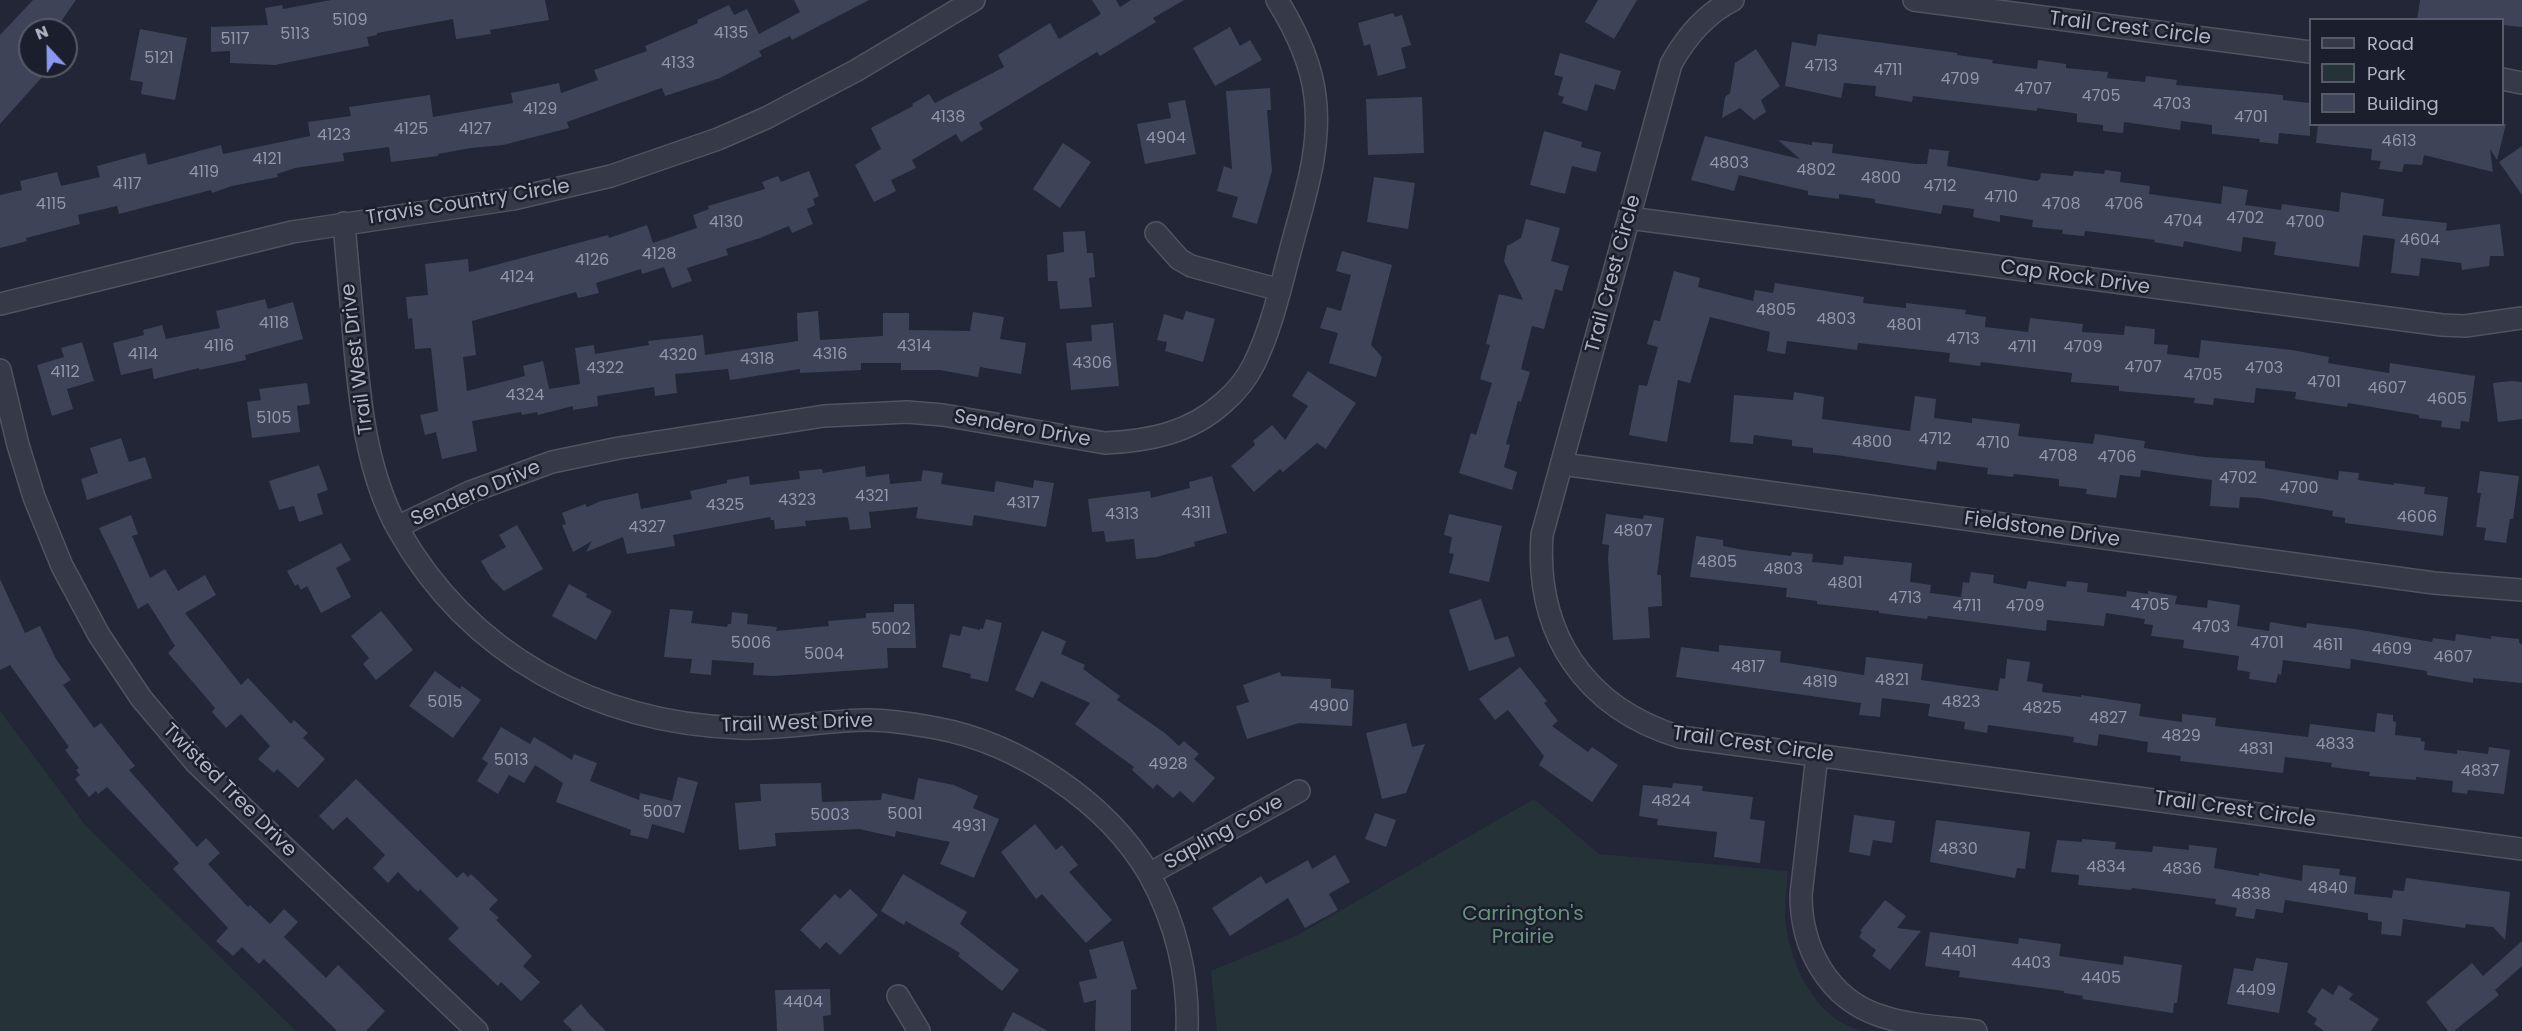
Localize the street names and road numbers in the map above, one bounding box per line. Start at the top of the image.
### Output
street label: Trail Crest Circle [2048,7,2212,51]
street label: Travis Country Circle [364,175,572,231]
street label: Trail Crest Circle [1581,192,1647,356]
street label: Cap Rock Drive [1999,256,2151,300]
street label: Trail West Drive [337,282,379,436]
street label: Sendero Drive [952,405,1092,453]
street label: Sendero Drive [408,456,544,532]
street label: Fieldstone Drive [1963,507,2121,553]
street label: Trail West Drive [721,709,873,739]
street label: Twisted Tree Drive [157,719,301,863]
street label: Trail Crest Circle [1671,722,1835,768]
street label: Trail Crest Circle [2153,787,2317,833]
street label: Sapling Cove [1160,790,1288,876]

